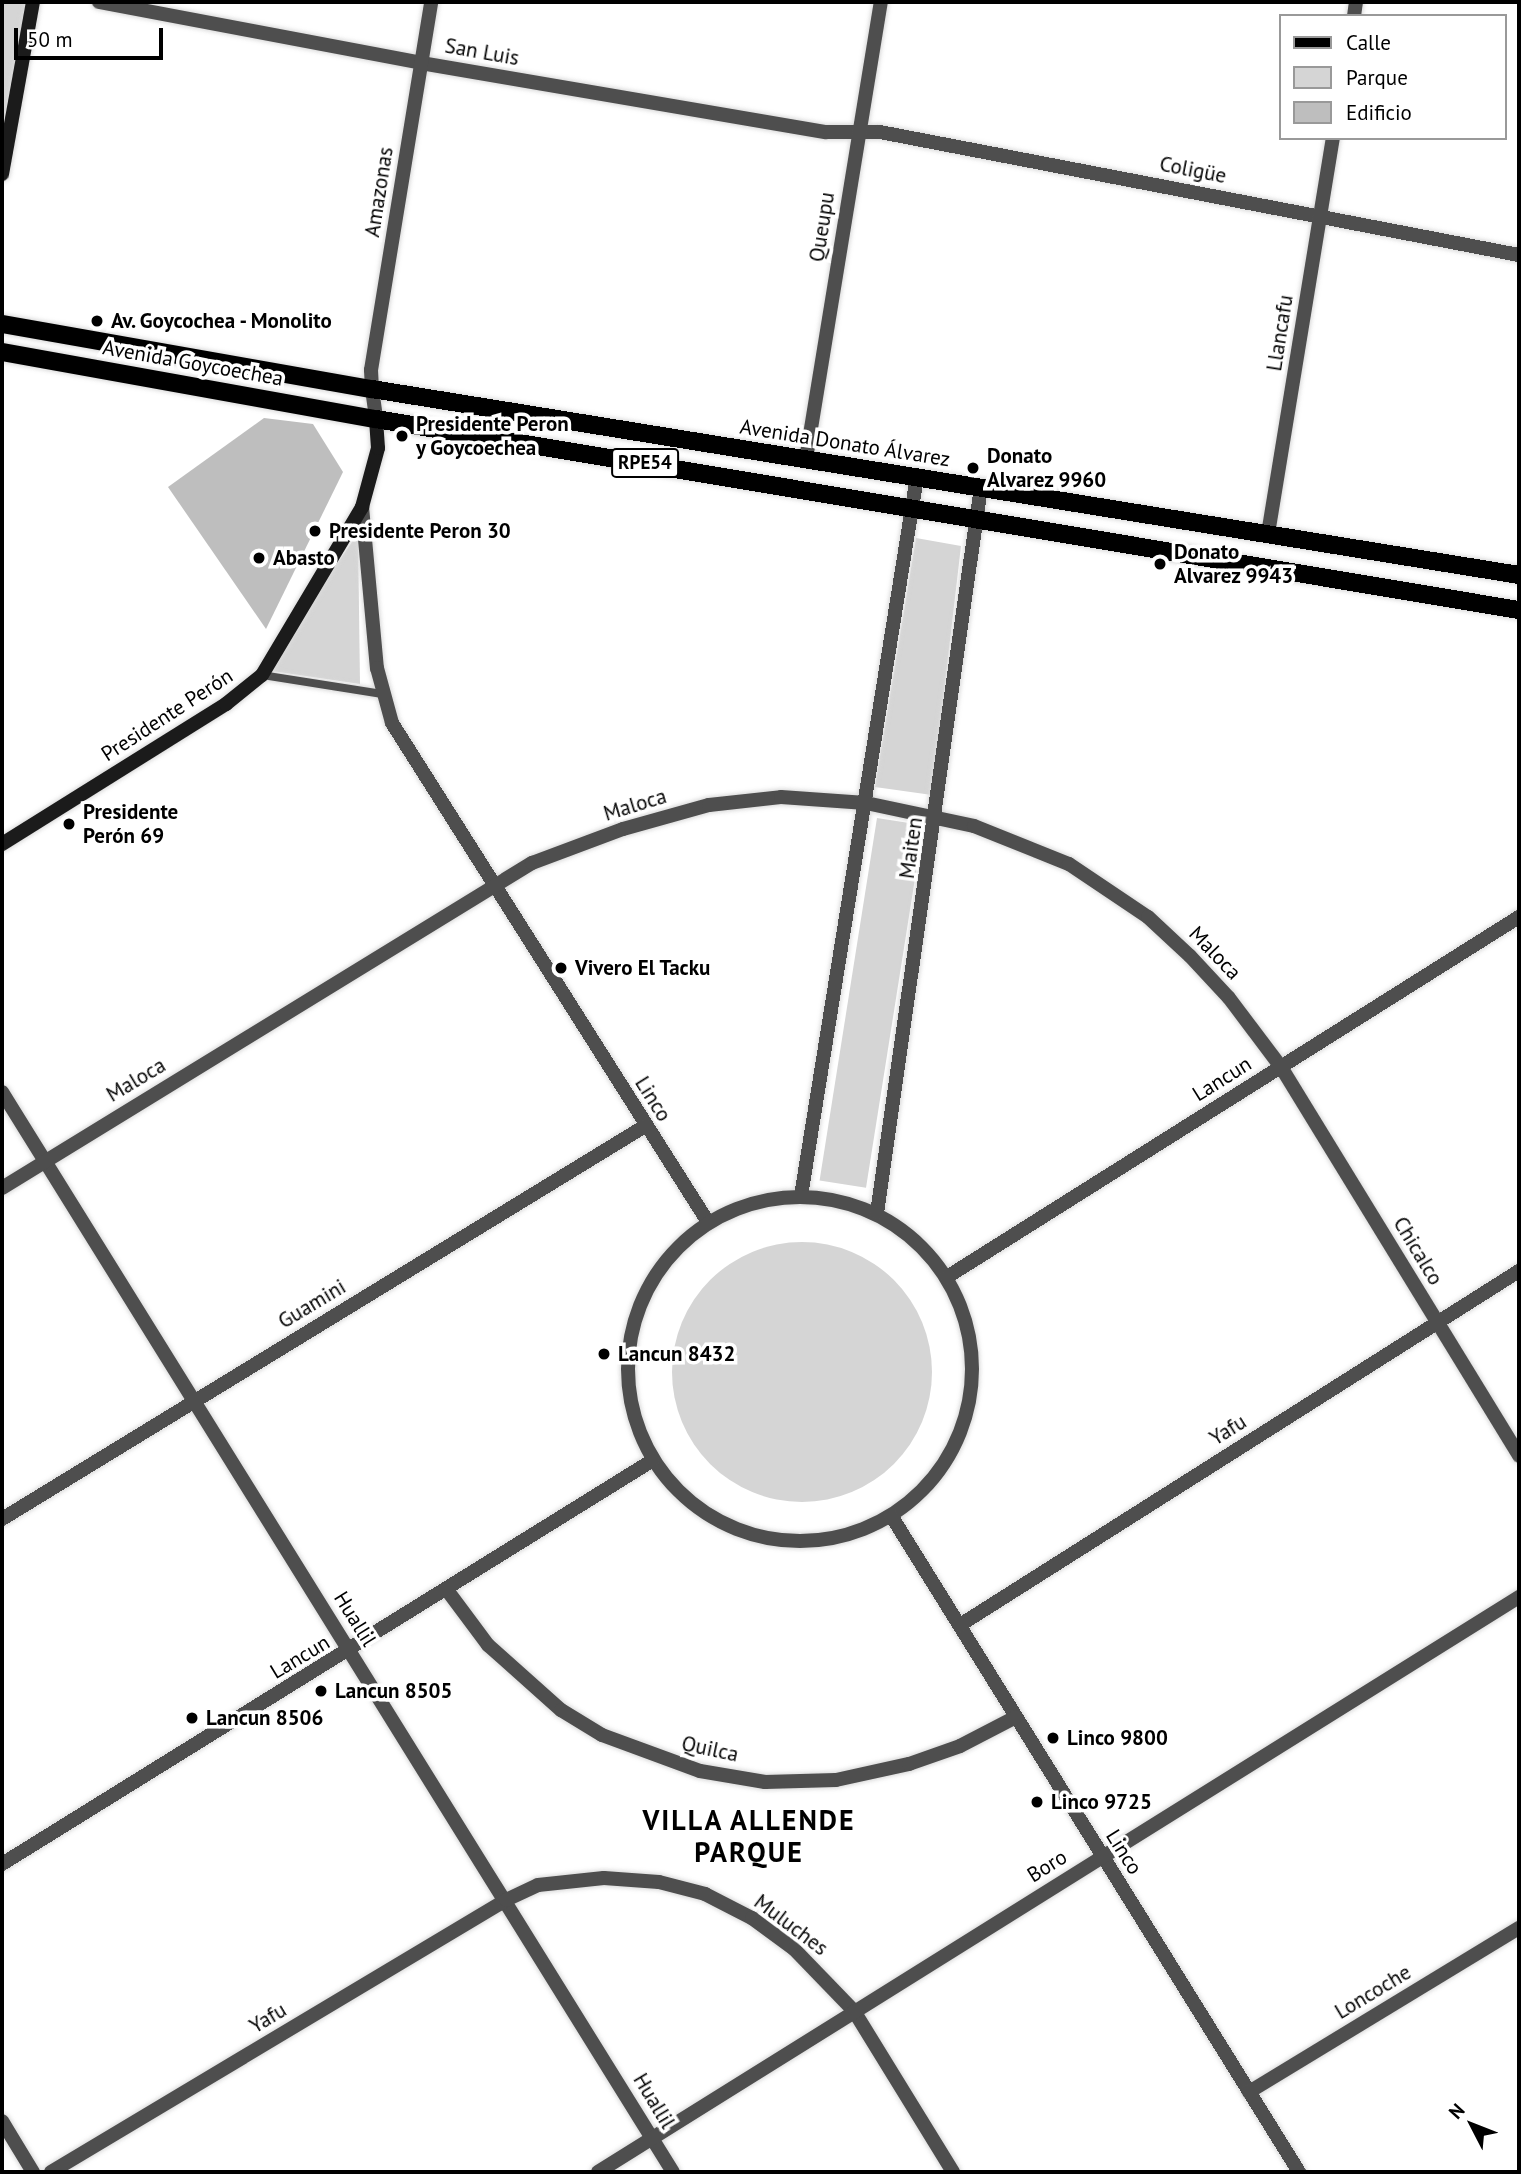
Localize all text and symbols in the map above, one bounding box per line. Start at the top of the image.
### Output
scale bar [18,14,166,58]
legend [1280,14,1507,140]
text: 50 m [27,26,73,53]
text: Calle [1346,29,1391,56]
street label: San Luis [443,33,521,71]
text: Parque [1346,64,1408,91]
text: Edificio [1346,99,1412,126]
street label: Amazonas [359,145,399,239]
street label: Coligüe [1157,151,1229,189]
street label: Queupu [804,190,840,264]
street label: Llancafu [1262,293,1298,373]
place label: Av. Goycochea - Monolito [111,308,336,334]
marker: Av. Goycochea - Monolito [89,313,105,329]
street label: Avenida Goycoechea [101,335,285,391]
place label: Presidente Peron y Goycoechea [416,411,569,461]
street label: Avenida Donato Álvarez [738,414,952,472]
marker: Presidente Peron y Goycoechea [394,428,410,444]
place label: Donato Alvarez 9960 [987,443,1107,493]
road number: RPE54 [610,447,680,478]
marker: Donato Alvarez 9960 [965,460,981,476]
place label: Presidente Peron 30 [329,518,511,544]
marker: Presidente Peron 30 [307,523,323,539]
place label: Donato Alvarez 9943 [1174,539,1294,589]
place label: Abasto [273,545,335,571]
marker: Abasto [251,550,267,566]
marker: Donato Alvarez 9943 [1152,556,1168,572]
street label: Presidente Perón [97,663,237,767]
street label: Maloca [601,784,669,826]
place label: Presidente Perón 69 [83,799,178,849]
marker: Presidente Perón 69 [61,816,77,832]
street label: Maiten [894,816,928,880]
street label: Maloca [1184,921,1246,985]
place label: Vivero El Tacku [575,955,711,981]
marker: Vivero El Tacku [553,960,569,976]
street label: Lancun [1188,1051,1256,1107]
street label: Maloca [102,1053,170,1107]
street label: Linco [630,1072,676,1126]
street label: Chicalco [1388,1212,1448,1290]
street label: Guamini [274,1274,350,1334]
place label: Lancun 8432 [618,1341,735,1367]
marker: Lancun 8432 [596,1346,612,1362]
street label: Yafu [1205,1409,1251,1451]
street label: Huallil [328,1587,382,1651]
street label: Lancun [266,1630,334,1684]
place label: Lancun 8505 [335,1678,452,1704]
marker: Lancun 8505 [313,1683,329,1699]
place label: Lancun 8506 [206,1705,323,1731]
marker: Lancun 8506 [184,1710,200,1726]
place label: Linco 9800 [1067,1725,1168,1751]
marker: Linco 9800 [1045,1730,1061,1746]
street label: Quilca [679,1731,741,1767]
place label: Linco 9725 [1051,1789,1152,1815]
marker: Linco 9725 [1029,1794,1045,1810]
district label: VILLA ALLENDE PARQUE [643,1803,855,1869]
street label: Linco [1101,1825,1147,1879]
street label: Boro [1023,1844,1071,1888]
street label: Muluches [749,1889,833,1961]
street label: Loncoche [1330,1960,1416,2024]
street label: Yafu [245,1997,291,2039]
street label: Huallil [628,2069,680,2133]
north arrow [1437,2090,1507,2160]
text: N [1443,2098,1469,2124]

